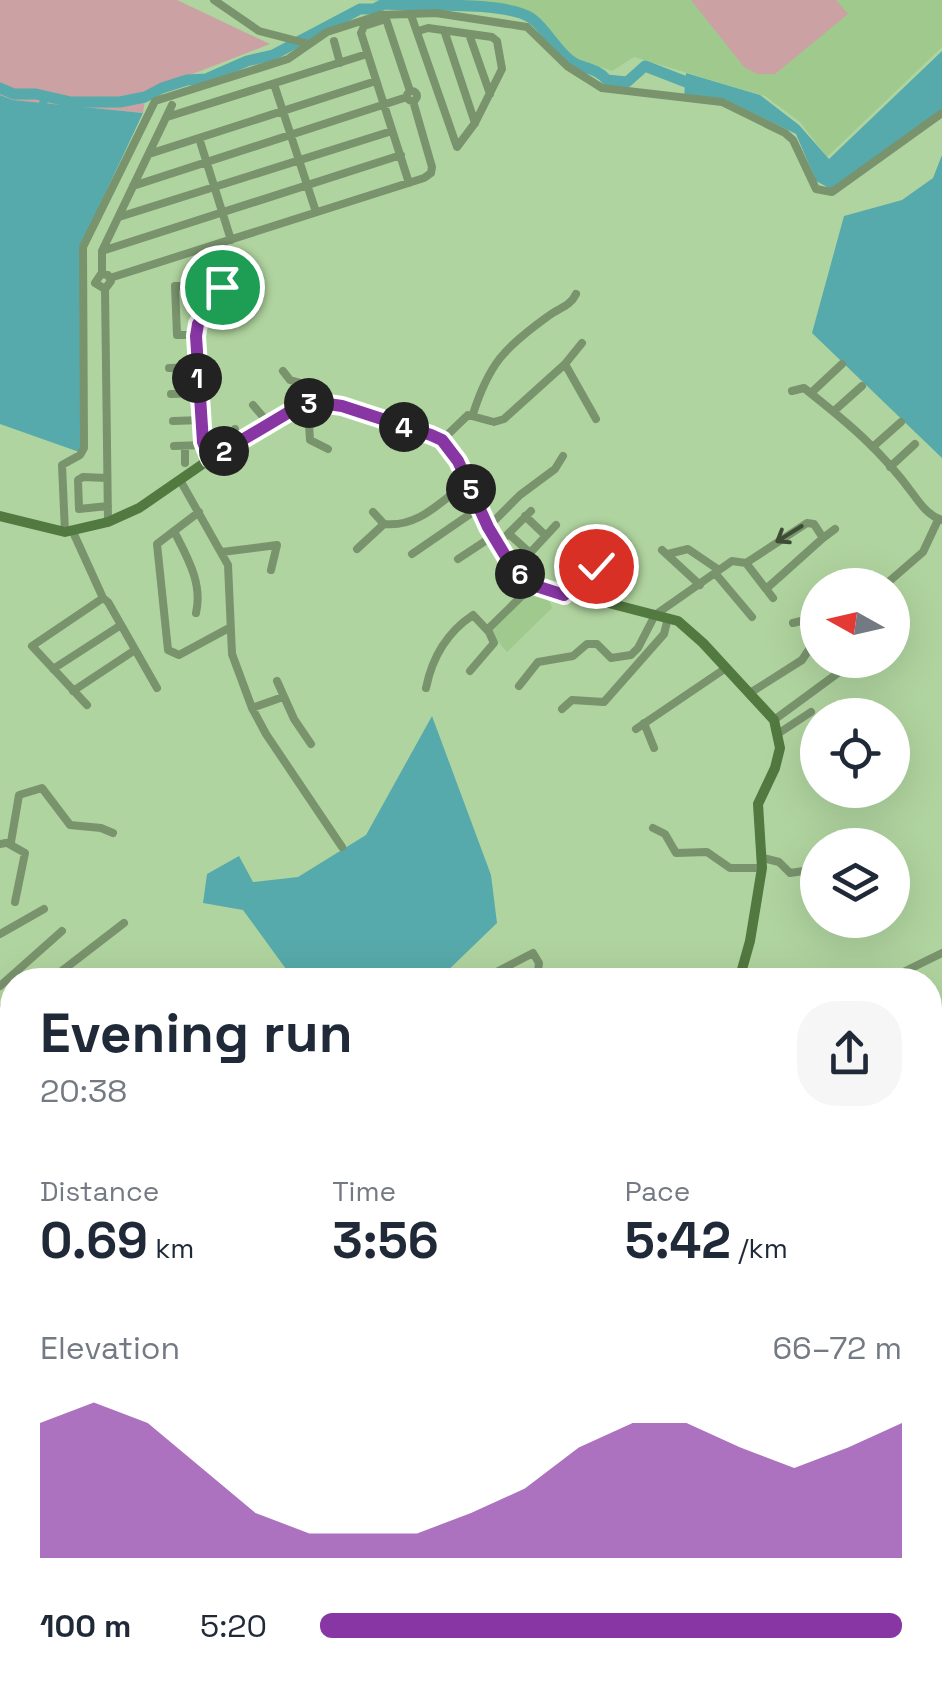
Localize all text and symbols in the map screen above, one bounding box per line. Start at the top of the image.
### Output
pin [180,245,265,330]
icon: arrive [195,260,250,315]
pin: 1 [172,353,222,403]
text: 1 [191,360,203,396]
pin: 3 [284,378,334,428]
text: 3 [300,385,318,421]
pin: 4 [379,402,429,452]
text: 4 [395,409,413,445]
pin: 2 [199,426,249,476]
text: 2 [216,433,232,469]
pin: 5 [446,464,496,514]
text: 5 [463,471,479,507]
one-way arrow [775,523,803,544]
pin [554,524,639,609]
icon: check [569,539,624,594]
pin: 6 [495,549,545,599]
text: 6 [511,556,529,592]
north arrow [800,568,910,678]
map controls [800,568,910,938]
button: locate [800,698,910,808]
button: layers [800,828,910,938]
text: Evening run [40,998,353,1068]
button: share [797,1001,902,1106]
text: 20:38 [40,1071,127,1111]
text: Distance [40,1173,159,1209]
text: Time [332,1173,396,1209]
text: Pace [625,1173,690,1209]
text: 0.69 [40,1209,148,1273]
text: 3:56 [332,1209,439,1273]
text: 5:42 [625,1209,731,1273]
text: km [148,1230,194,1266]
text: /km [731,1230,788,1266]
text: Elevation [40,1328,180,1368]
text: 66–72 m [772,1328,902,1368]
text: 100 m [40,1606,131,1646]
text: 5:20 [200,1606,267,1646]

